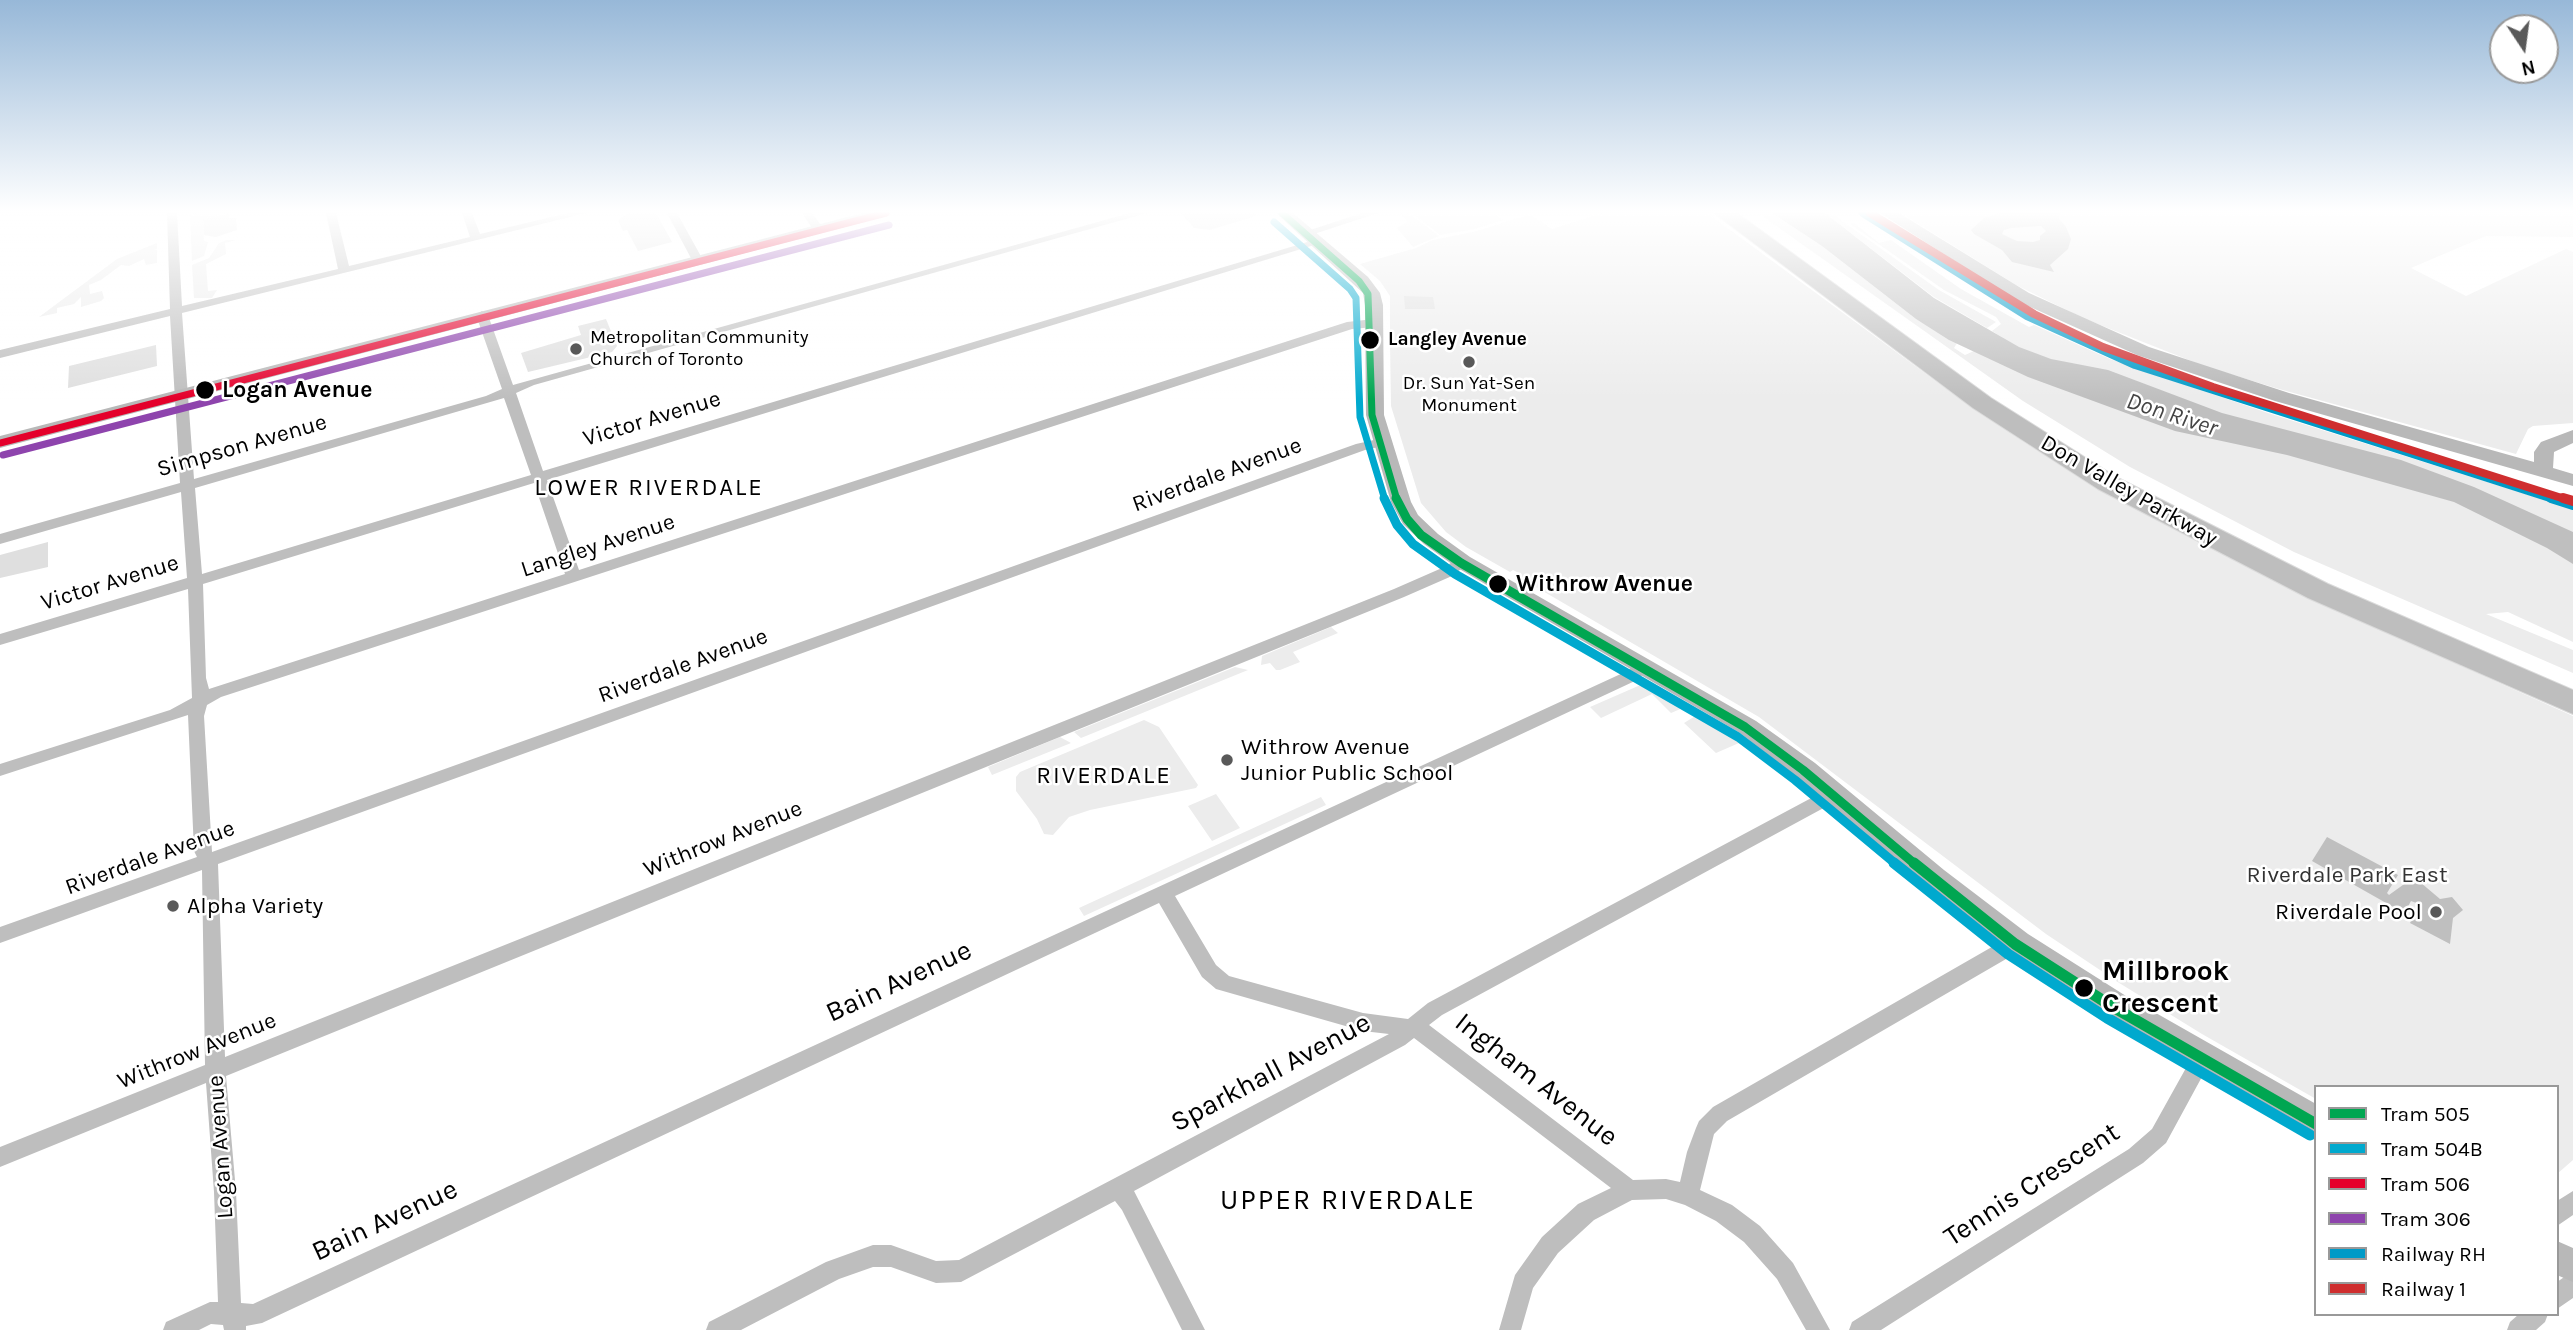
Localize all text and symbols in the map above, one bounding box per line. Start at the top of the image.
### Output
north arrow [2489,14,2559,84]
text: N [2519,55,2537,80]
place label: Metropolitan Community Church of Toronto [590,327,808,371]
marker: Langley Avenue [1359,329,1381,351]
place label: Langley Avenue [1388,329,1527,351]
marker: Metropolitan Community Church of Toronto [568,341,584,357]
marker: Dr. Sun Yat-Sen Monument [1461,354,1477,370]
place label: Dr. Sun Yat-Sen Monument [1403,373,1535,417]
place label: Logan Avenue [222,376,372,404]
marker: Logan Avenue [194,379,216,401]
street label: Victor Avenue [580,385,724,453]
water label: Don River [2123,387,2221,443]
street label: Simpson Avenue [154,409,330,483]
street label: Don Valley Parkway [2036,429,2222,553]
street label: Riverdale Avenue [1128,432,1306,518]
district label: LOWER RIVERDALE [536,474,762,502]
street label: Langley Avenue [517,508,679,584]
street label: Victor Avenue [38,549,182,617]
place label: Withrow Avenue [1516,570,1693,598]
marker: Withrow Avenue [1487,573,1509,595]
street label: Riverdale Avenue [594,623,772,709]
place label: Withrow Avenue Junior Public School [1241,733,1453,787]
marker: Withrow Avenue Junior Public School [1219,752,1235,768]
district label: RIVERDALE [1037,762,1171,790]
street label: Withrow Avenue [640,795,806,883]
street label: Riverdale Avenue [61,815,239,901]
park label: Riverdale Park East [2246,861,2448,889]
place label: Alpha Variety [187,892,323,920]
marker: Alpha Variety [165,898,181,914]
place label: Riverdale Pool [2275,898,2422,926]
marker: Riverdale Pool [2428,904,2444,920]
street label: Bain Avenue [821,934,977,1030]
place label: Millbrook Crescent [2102,955,2229,1021]
marker: Millbrook Crescent [2073,977,2095,999]
street label: Sparkhall Avenue [1165,1006,1377,1140]
street label: Ingham Avenue [1448,1006,1624,1154]
street label: Withrow Avenue [114,1007,280,1095]
street label: Logan Avenue [202,1074,240,1220]
legend [2314,1085,2559,1316]
text: Tram 505 [2381,1102,2470,1126]
street label: Tennis Crescent [1938,1116,2126,1254]
text: Tram 504B [2381,1137,2483,1161]
text: Tram 506 [2381,1172,2470,1196]
street label: Bain Avenue [307,1173,463,1269]
district label: UPPER RIVERDALE [1222,1184,1474,1218]
text: Tram 306 [2381,1207,2471,1231]
text: Railway RH [2381,1242,2486,1266]
text: Railway 1 [2381,1277,2466,1301]

